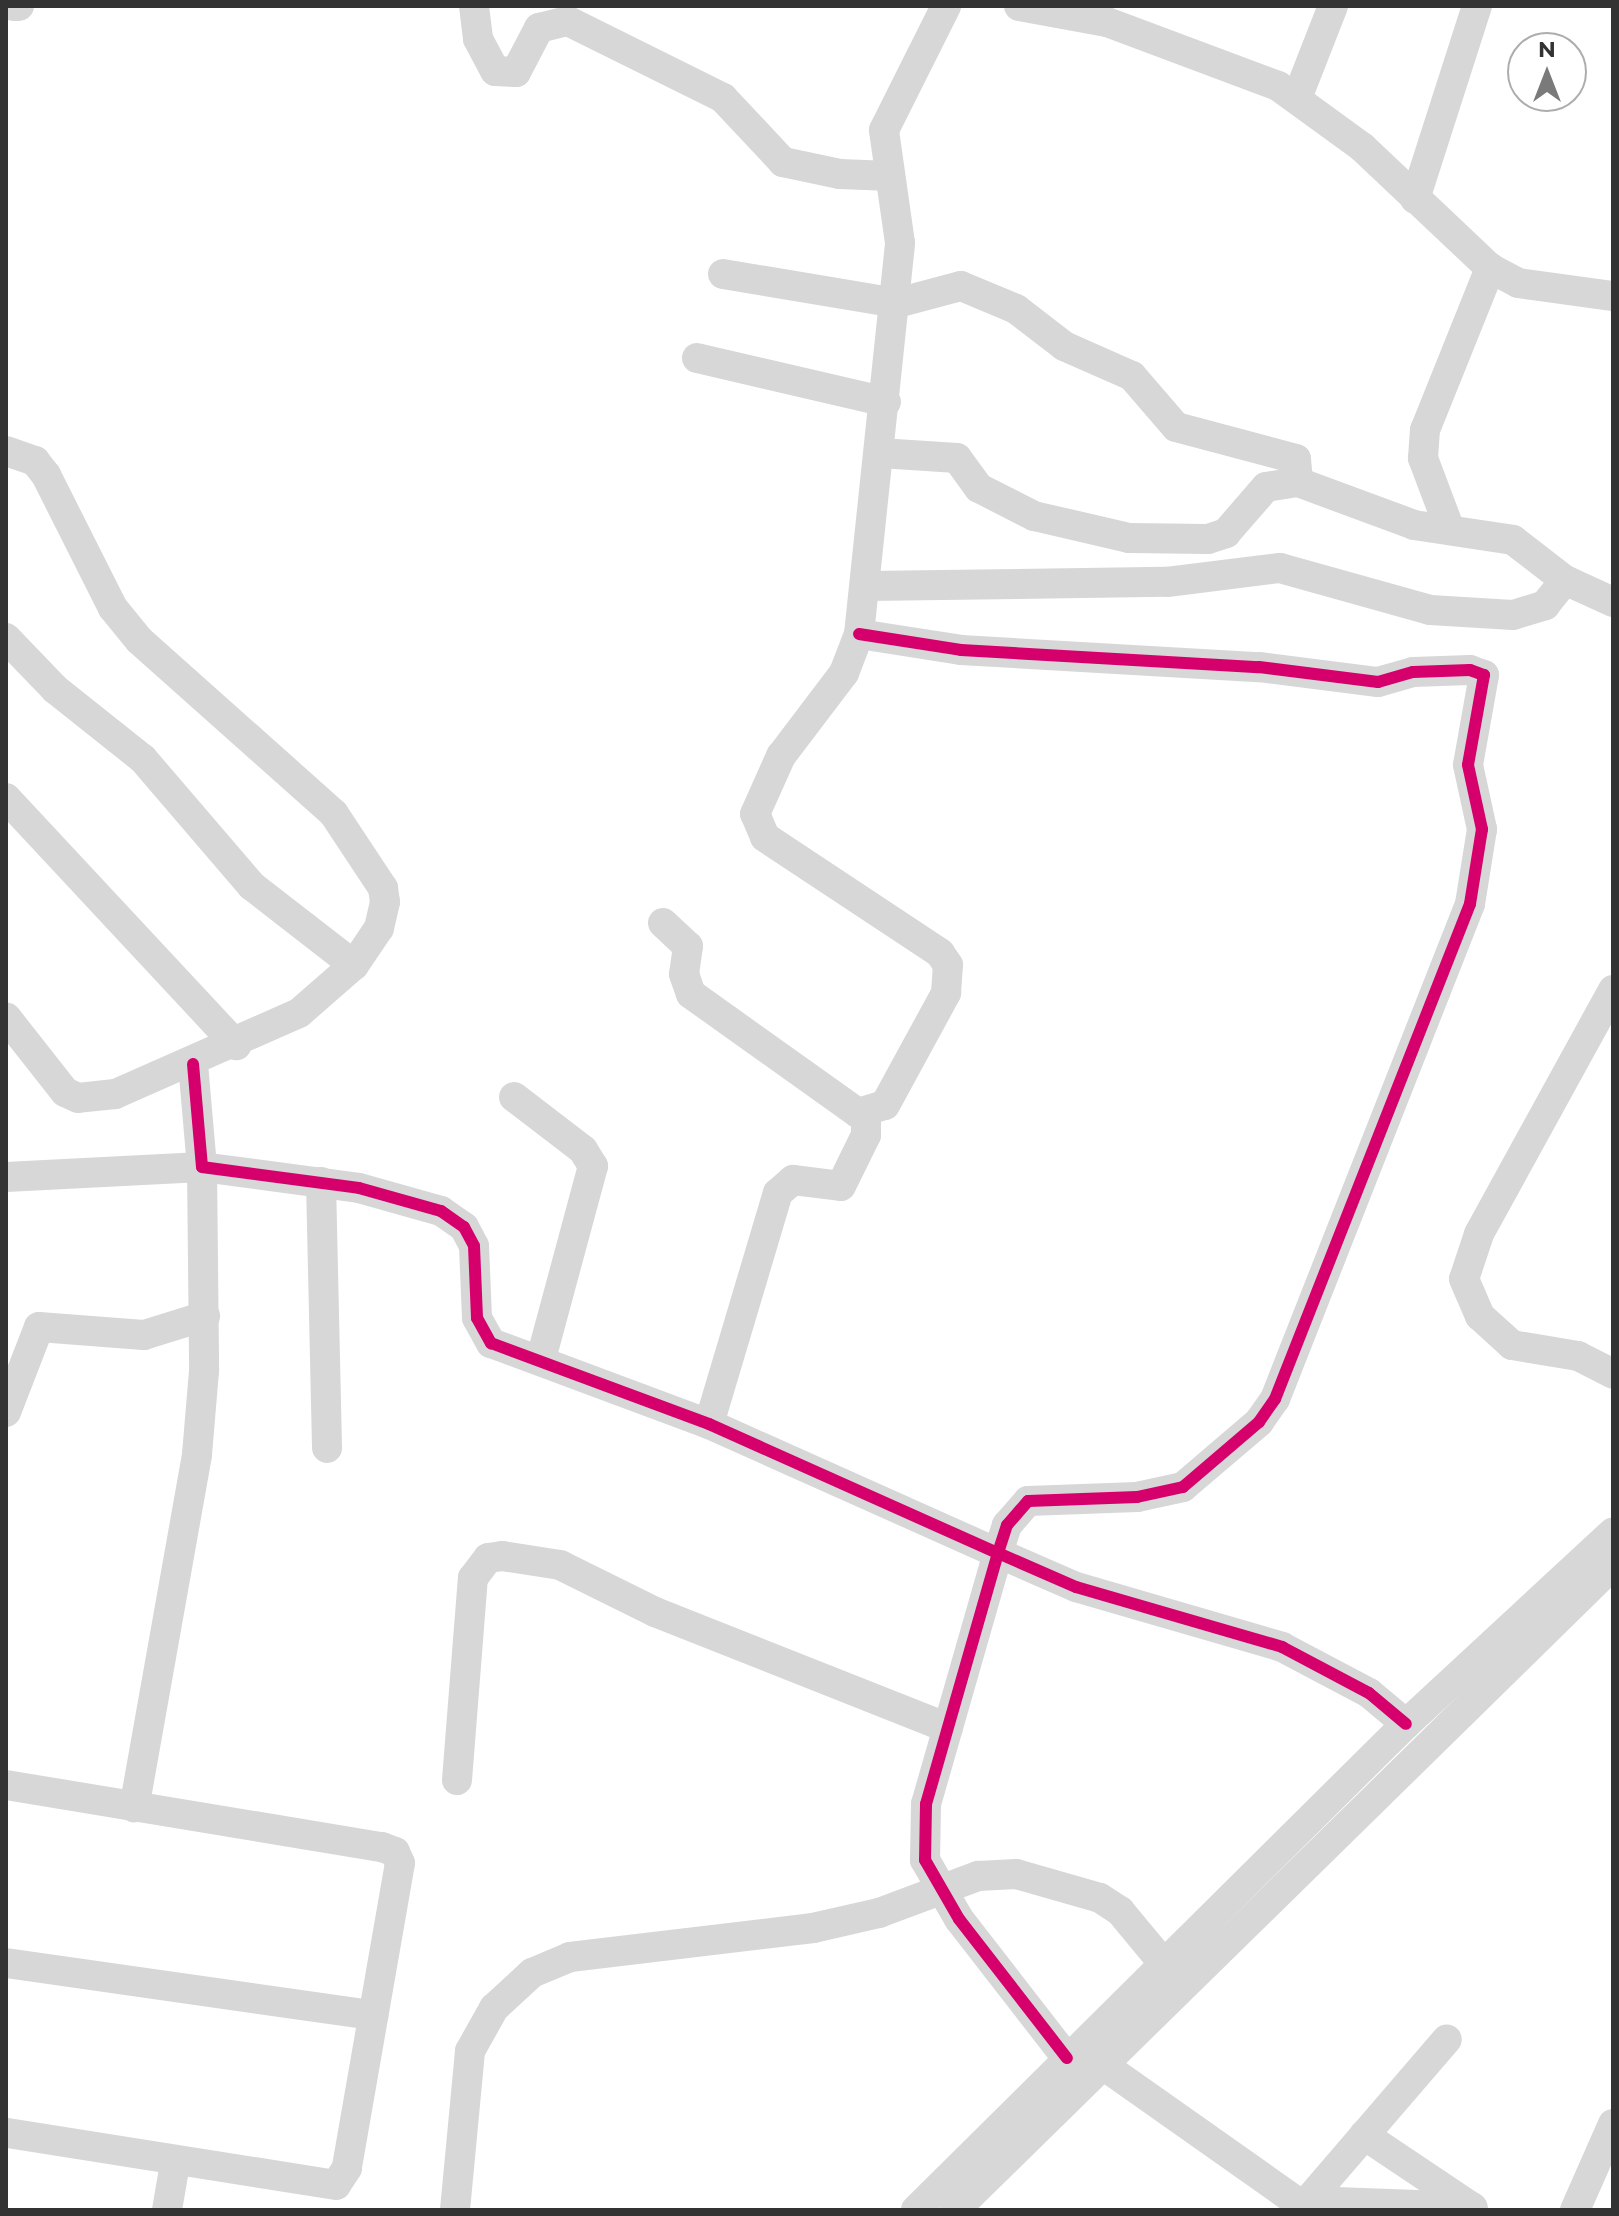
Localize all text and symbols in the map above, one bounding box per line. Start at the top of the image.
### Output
north arrow [1507,32,1587,112]
text: N [1538,36,1556,63]

